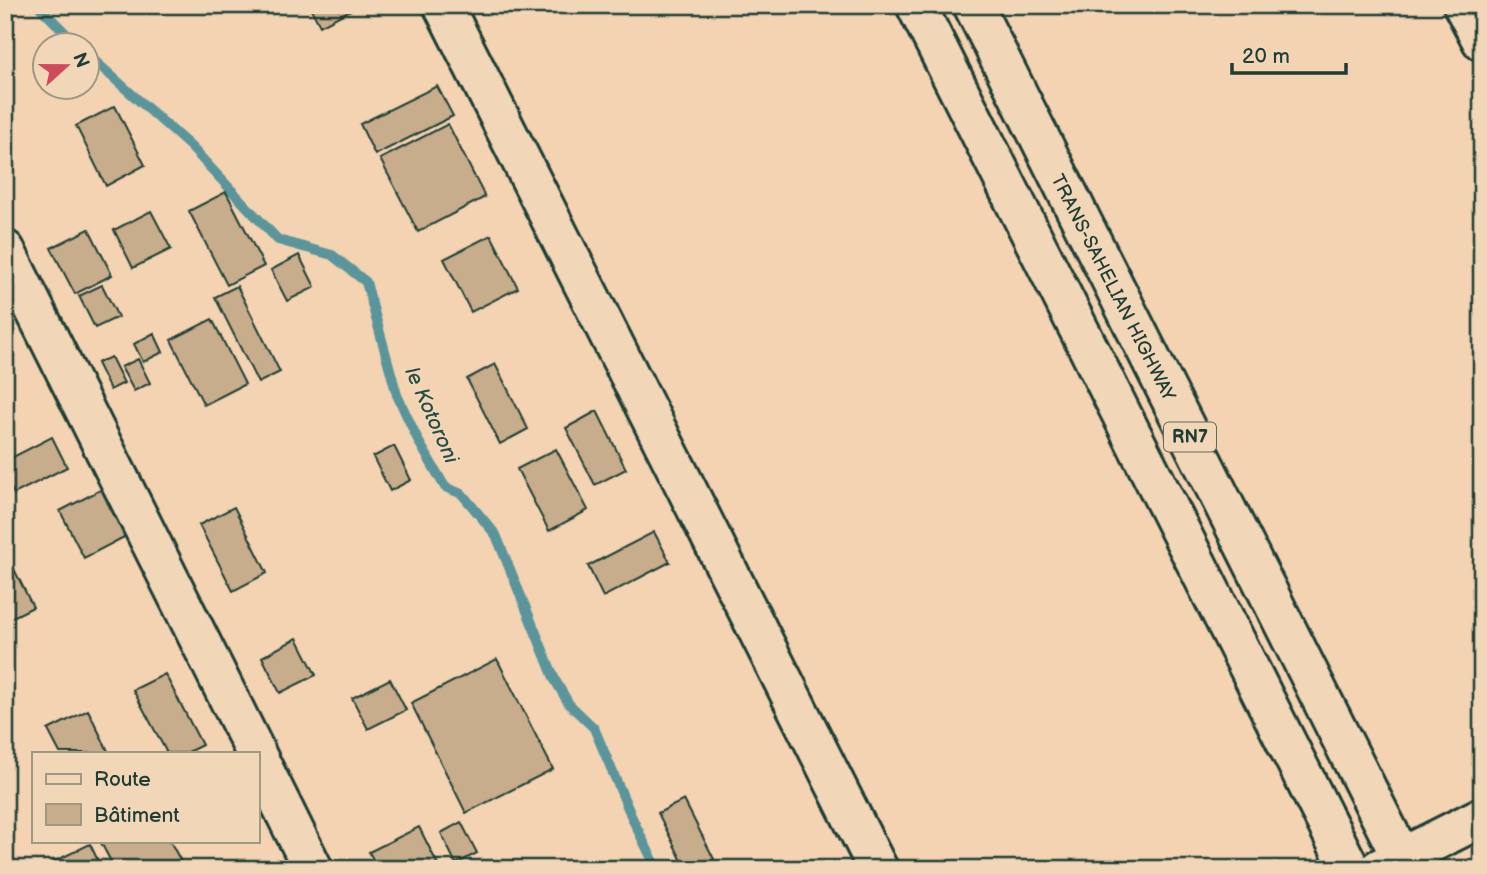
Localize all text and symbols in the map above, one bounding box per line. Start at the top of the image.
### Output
north arrow [32,32,102,102]
scale bar [1232,32,1345,76]
text: 20 m [1242,44,1290,69]
text: N [67,50,94,71]
street label: TRANS-SAHELIAN HIGHWAY [1045,170,1180,406]
water label: le Kotoroni [399,363,464,468]
road number: RN7 [1164,422,1216,452]
legend [32,752,259,842]
text: Route [94,767,151,792]
text: Bâtiment [94,803,180,828]

